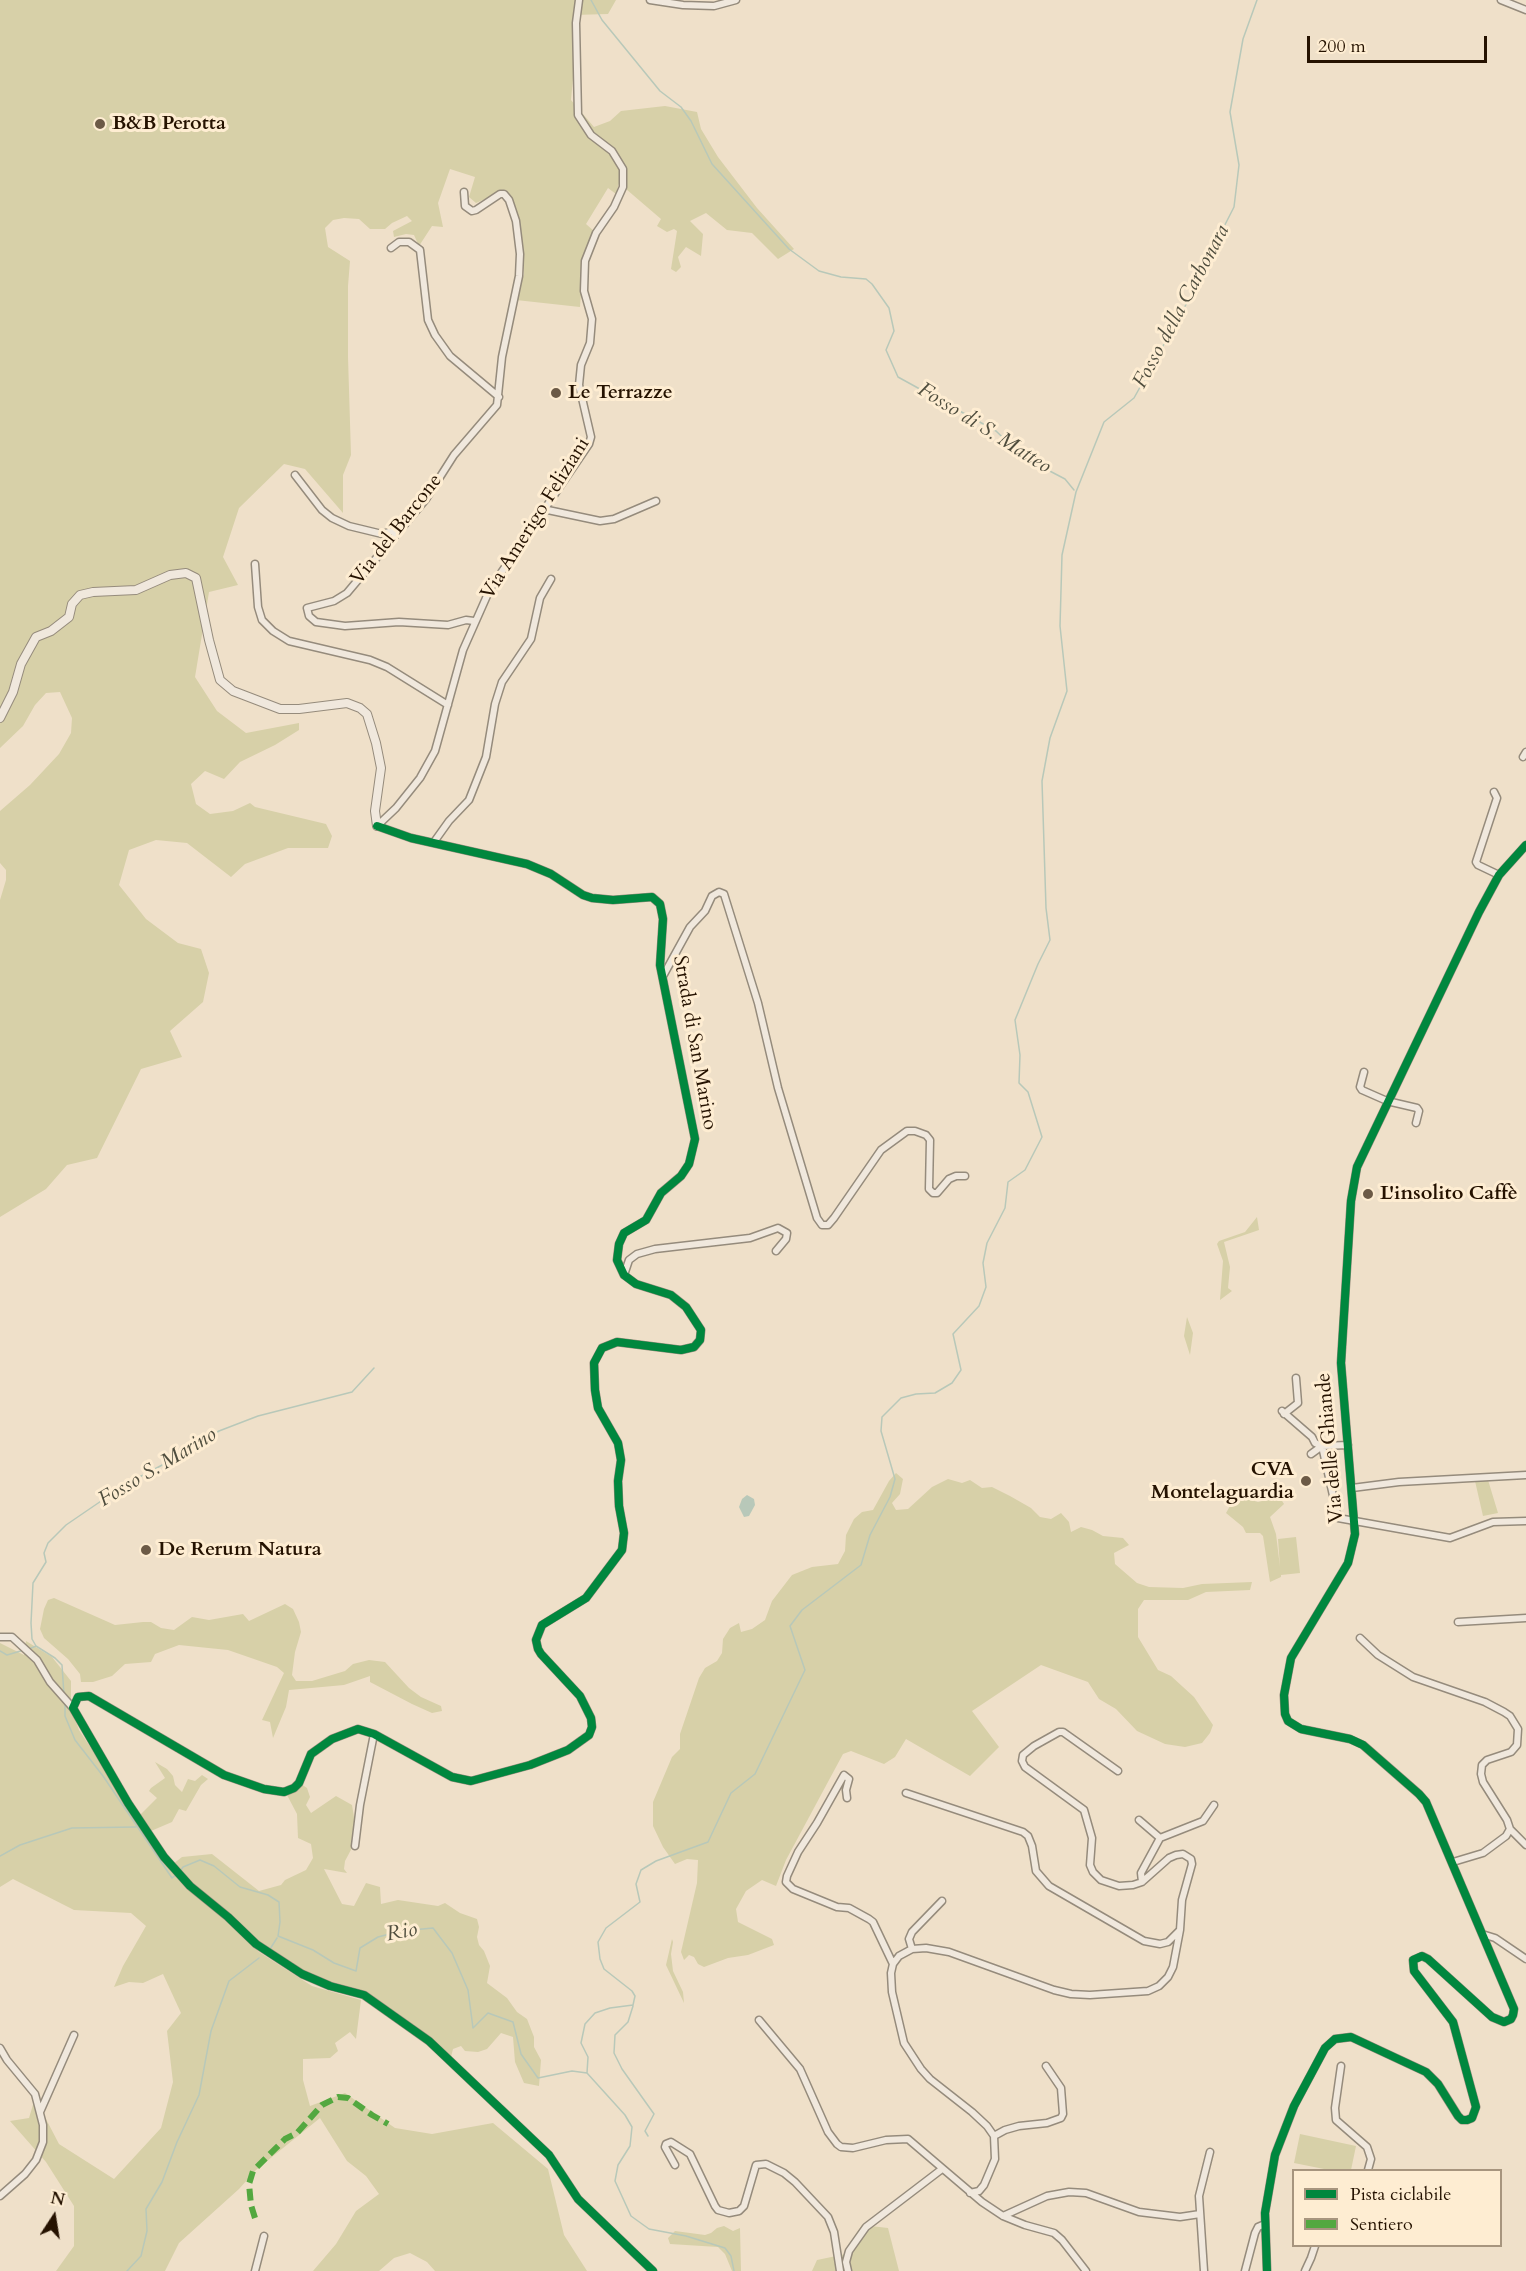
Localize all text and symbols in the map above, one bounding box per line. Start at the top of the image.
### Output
scale bar [1310,24,1490,62]
text: 200 m [1318,34,1366,59]
place label: B&B Perotta [112,112,226,136]
marker: B&B Perotta [93,117,107,131]
water label: Fosso della Carbonara [1128,221,1236,393]
water label: Fosso di S. Matteo [913,378,1055,480]
place label: Le Terrazze [568,381,673,405]
marker: Le Terrazze [549,386,563,400]
street label: Via Amerigo Feliziani [476,434,596,604]
street label: Via del Barcone [346,470,448,590]
street label: Strada di San Marino [667,954,721,1132]
place label: L'insolito Caffè [1380,1182,1518,1206]
marker: L'insolito Caffè [1361,1187,1375,1201]
street label: Via delle Ghiande [1312,1372,1350,1524]
water label: Fosso S. Marino [94,1423,222,1513]
place label: CVA Montelaguardia [1151,1458,1294,1505]
marker: CVA Montelaguardia [1299,1474,1313,1488]
place label: De Rerum Natura [158,1538,322,1562]
marker: De Rerum Natura [139,1543,153,1557]
water label: Rio [385,1918,419,1948]
legend [1292,2169,1502,2247]
text: Pista ciclabile [1350,2182,1451,2207]
north arrow [24,2187,84,2247]
text: N [49,2187,67,2212]
text: Sentiero [1350,2212,1413,2237]

